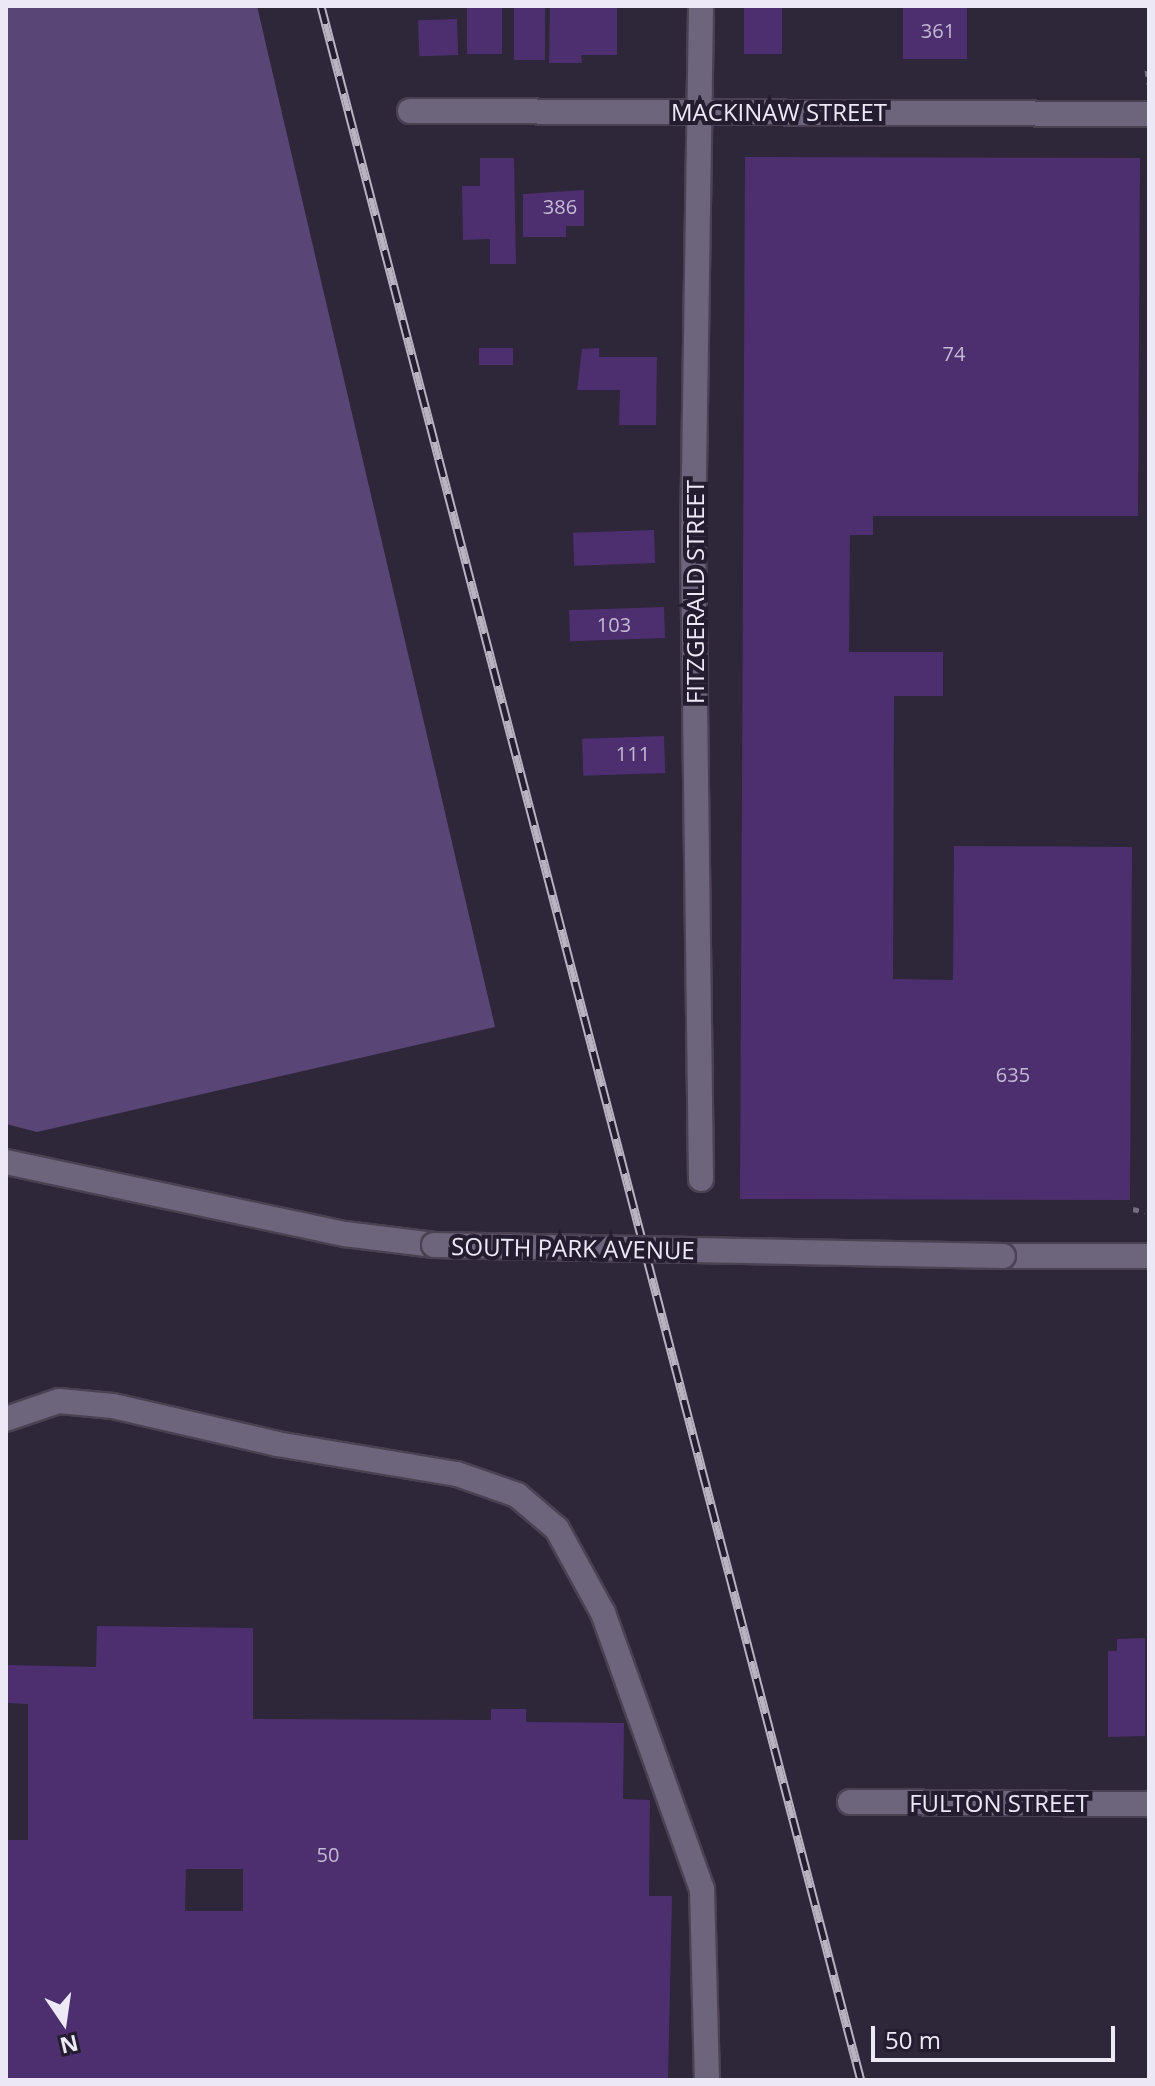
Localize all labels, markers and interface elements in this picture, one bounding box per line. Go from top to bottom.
house number: 361 [921,18,955,42]
street label: MACKINAW STREET [671,98,887,126]
house number: 386 [543,194,577,218]
house number: 74 [943,341,965,365]
street label: FITZGERALD STREET [681,480,709,704]
house number: 103 [597,612,631,636]
house number: 111 [616,741,650,765]
house number: 635 [996,1062,1030,1086]
street label: SOUTH PARK AVENUE [451,1231,695,1265]
street label: FULTON STREET [909,1789,1089,1817]
house number: 50 [317,1842,339,1866]
north arrow [24,1982,104,2062]
scale bar [875,2010,1119,2060]
text: 50 m [885,2023,941,2056]
text: N [57,2029,81,2062]

